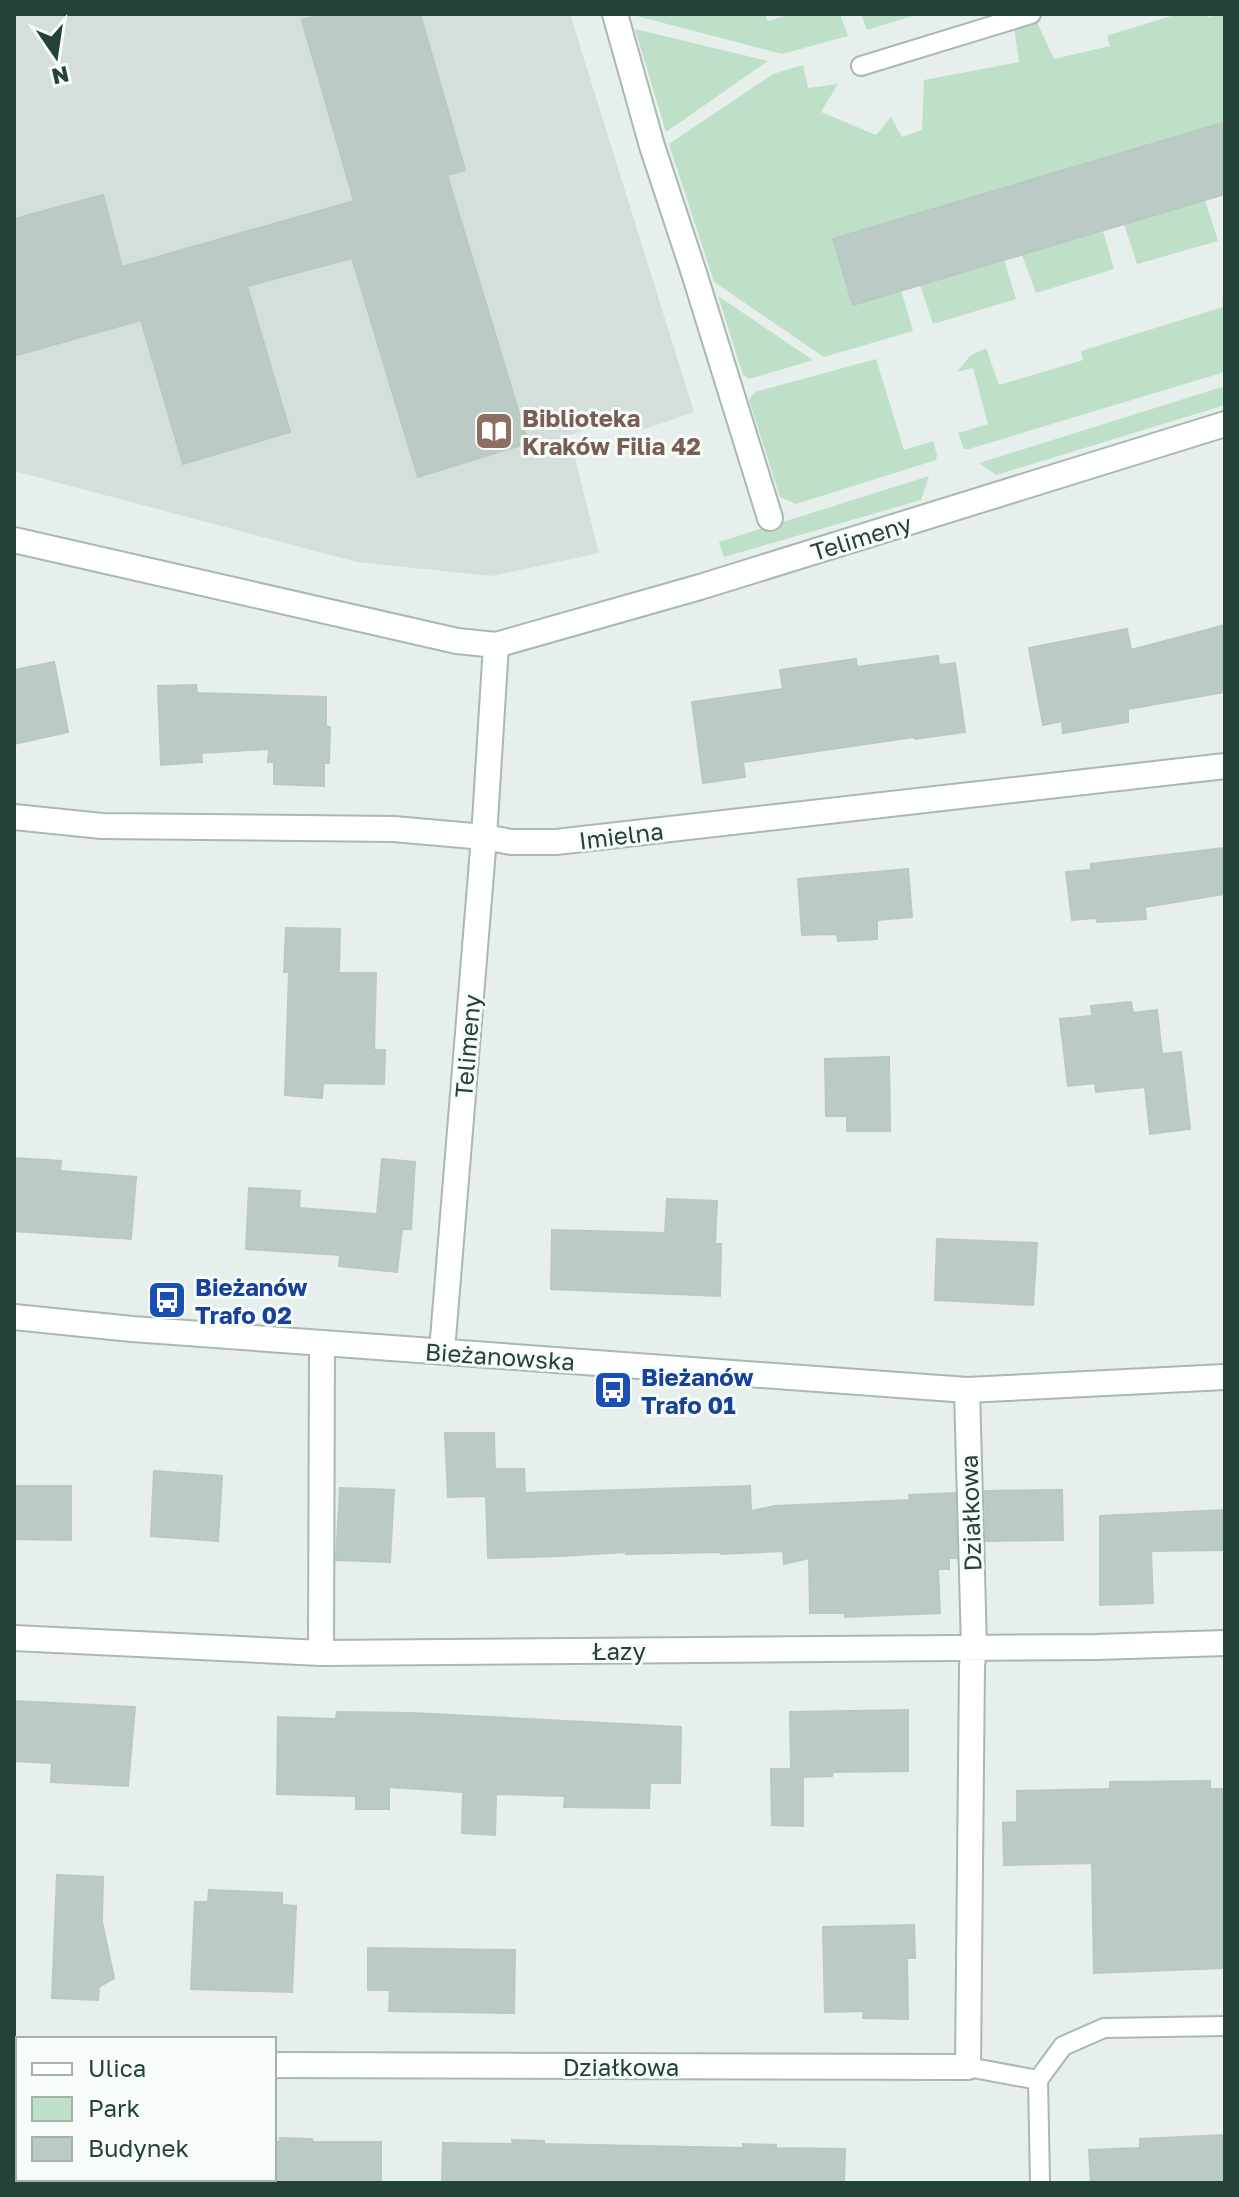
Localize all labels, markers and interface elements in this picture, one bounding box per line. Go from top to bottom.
north arrow [16,16,96,96]
text: N [49,61,72,91]
place label: Biblioteka Kraków Filia 42 [522,403,701,460]
library icon: Biblioteka Kraków Filia 42 [473,410,515,452]
street label: Telimeny [807,508,915,566]
street label: Imielna [577,815,665,855]
street label: Telimeny [448,993,486,1099]
place label: Bieżanów Trafo 02 [195,1272,308,1329]
bus stop icon: Bieżanów Trafo 02 [146,1279,188,1321]
street label: Bieżanowska [424,1336,576,1376]
place label: Bieżanów Trafo 01 [641,1362,754,1419]
bus stop icon: Bieżanów Trafo 01 [592,1369,634,1411]
street label: Działkowa [953,1454,987,1572]
street label: Łazy [592,1636,646,1665]
legend [16,2037,276,2181]
street label: Działkowa [563,2052,679,2081]
text: Ulica [88,2053,146,2082]
text: Park [88,2093,140,2122]
text: Budynek [88,2133,189,2162]

